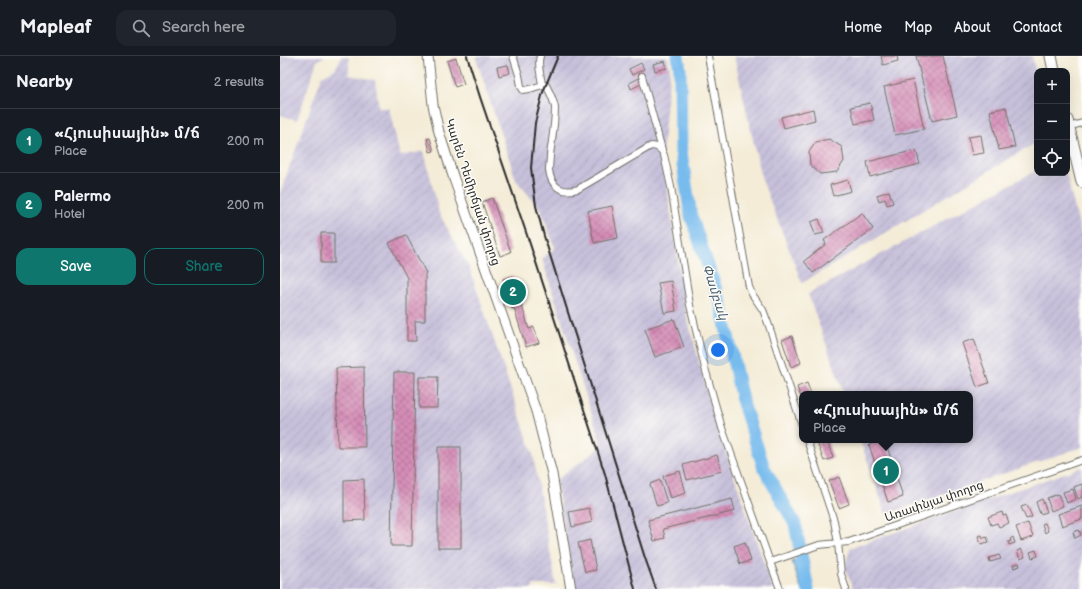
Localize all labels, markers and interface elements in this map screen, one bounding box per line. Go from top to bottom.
search box [116,10,396,46]
text: Mapleaf [20,16,92,39]
icon: search [130,17,152,39]
text: Search here [162,18,245,37]
text: Home [844,19,882,36]
text: Map [904,19,932,36]
text: About [954,19,991,36]
text: Contact [1013,19,1062,36]
map controls [1034,68,1070,176]
button: + [1034,68,1070,104]
text: Nearby [16,72,73,92]
text: 2 results [214,74,264,90]
button: − [1034,104,1070,140]
street label: Կարեն Դեմիրճյան փողոց [442,117,503,267]
text: «Հյուսիսային» մ/ճ [54,124,200,143]
text: 1 [26,133,32,149]
text: 200 m [227,133,264,149]
button: locate [1034,140,1070,176]
text: Place [54,143,87,159]
text: Palermo [54,187,111,206]
text: 2 [25,197,33,213]
text: 200 m [227,197,264,213]
text: Hotel [54,206,85,222]
button: Save [16,248,136,285]
button: Share [144,248,264,285]
water label: Փամբակ [699,262,731,323]
pin: 2 [500,277,526,307]
your location [708,340,728,360]
popup [799,391,973,443]
text: «Հյուսիսային» մ/ճ [813,401,959,420]
text: Place [813,420,846,436]
pin: 1 [873,456,899,486]
street label: Առափնյա փողոց [883,477,986,525]

